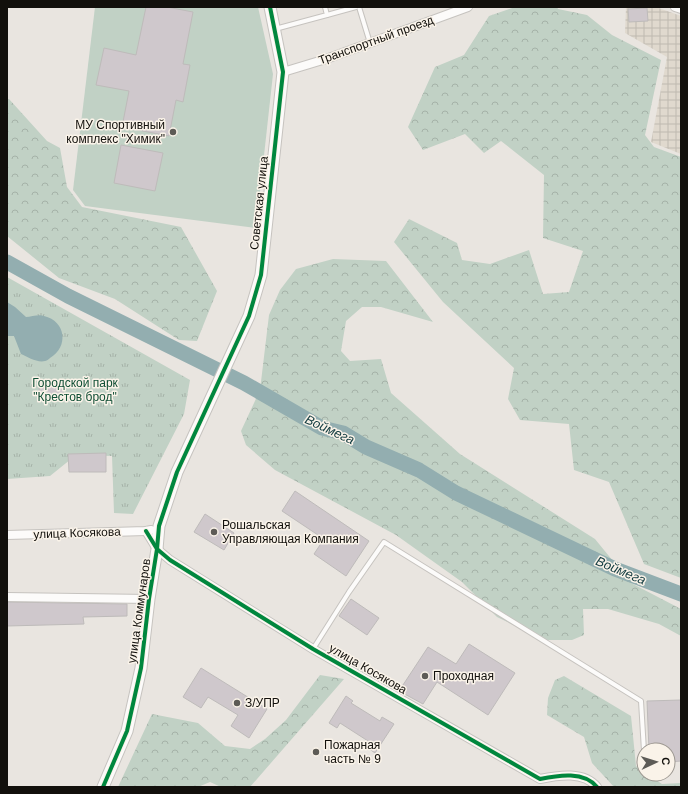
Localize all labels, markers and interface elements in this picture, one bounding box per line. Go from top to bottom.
street label: Транспортный проезд [317,13,435,67]
place label: МУ Спортивный комплекс "Химик" [66,118,165,146]
marker: МУ Спортивный комплекс "Химик" [168,127,178,137]
street label: Советская улица [247,155,271,251]
park label: Городской парк "Крестов брод" [32,376,119,404]
water label: Воймега [303,412,357,447]
place label: Рошальская Управляющая Компания [222,518,359,546]
street label: улица Косякова [33,524,121,542]
marker: Рошальская Управляющая Компания [209,527,219,537]
water label: Воймега [594,553,648,588]
street label: улица Коммунаров [125,558,153,664]
street label: улица Косякова [327,641,410,697]
place label: Проходная [433,669,494,683]
marker: Проходная [420,671,430,681]
place label: З/УПР [245,696,280,710]
marker: З/УПР [232,698,242,708]
place label: Пожарная часть № 9 [324,738,381,766]
north arrow [636,742,676,782]
marker: Пожарная часть № 9 [311,747,321,757]
text: С [660,757,672,766]

